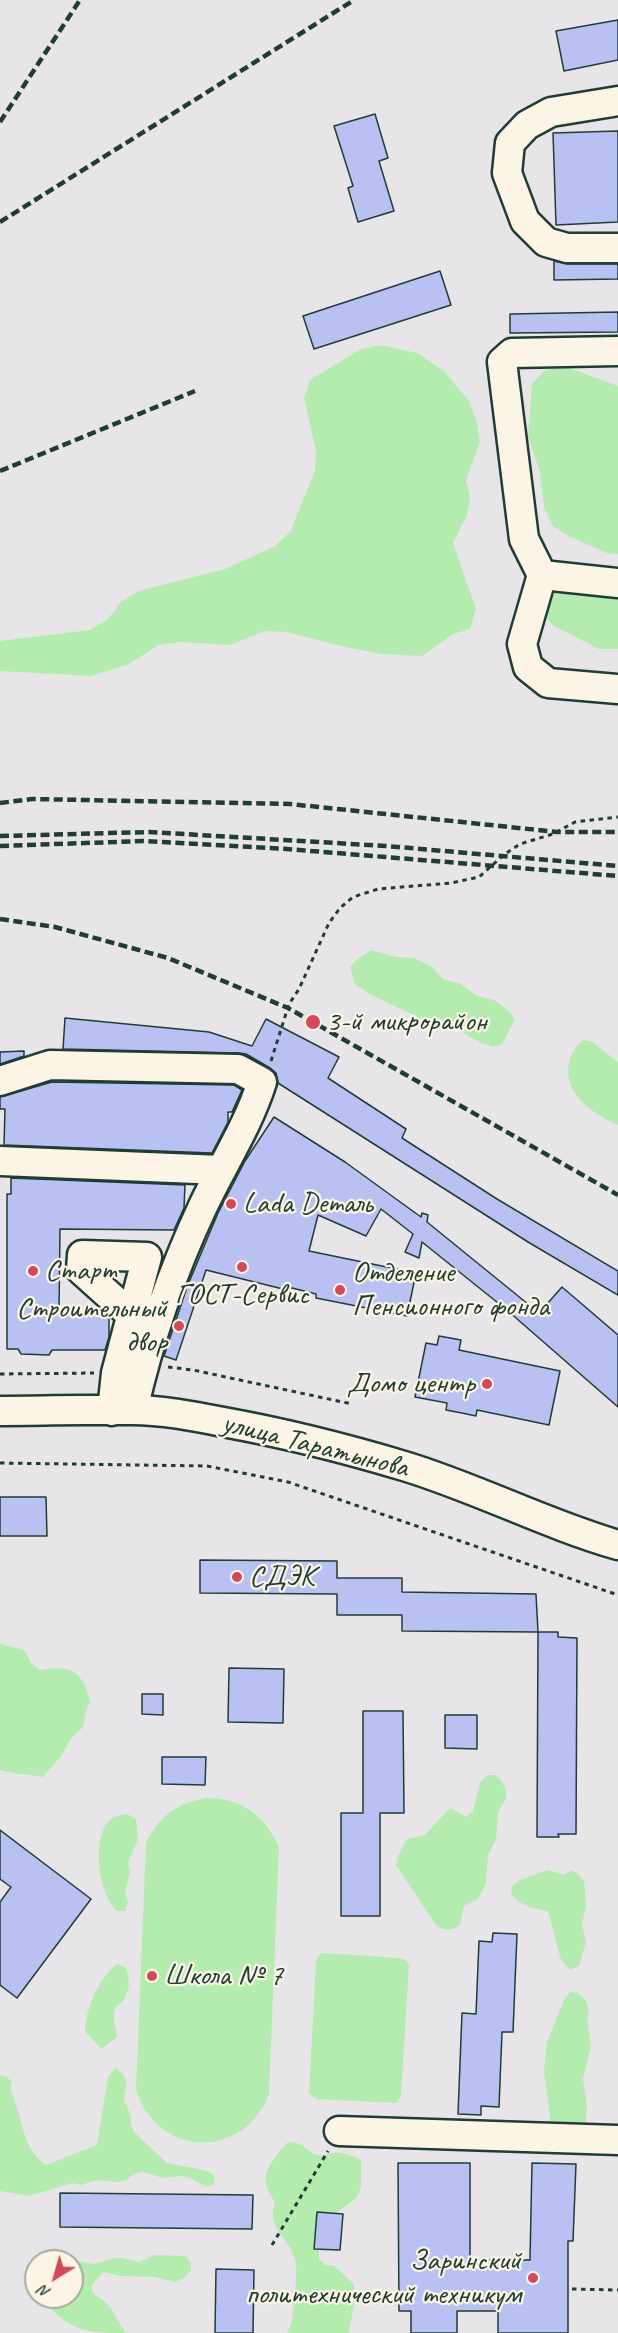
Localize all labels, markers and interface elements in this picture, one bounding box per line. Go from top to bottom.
place label: 3-й микрорайон [326,1004,487,1040]
marker: 3-й микрорайон [304,1013,322,1031]
place label: Lada Dеталь [243,1186,373,1222]
marker: Lada Dеталь [224,1197,238,1211]
place label: Старт [45,1253,117,1289]
place label: Отделение Пенсионного фонда [352,1255,549,1326]
marker: ГОСТ-Сервис [235,1260,249,1274]
marker: Старт [26,1264,40,1278]
place label: ГОСТ-Сервис [175,1277,309,1313]
marker: Отделение Пенсионного фонда [333,1283,347,1297]
place label: Строительный двор [16,1291,167,1362]
marker: Строительный двор [172,1319,186,1333]
place label: Домо центр [347,1366,475,1402]
marker: Домо центр [480,1377,494,1391]
street label: улица Таратынова [218,1406,412,1486]
place label: СДЭК [249,1559,315,1595]
marker: СДЭК [230,1570,244,1584]
place label: Школа № 7 [164,1958,283,1994]
marker: Школа № 7 [145,1969,159,1983]
place label: Заринский политехнический техникум [246,2243,521,2314]
north arrow [24,2249,84,2309]
marker: Заринский политехнический техникум [526,2271,540,2285]
text: N [34,2281,54,2303]

